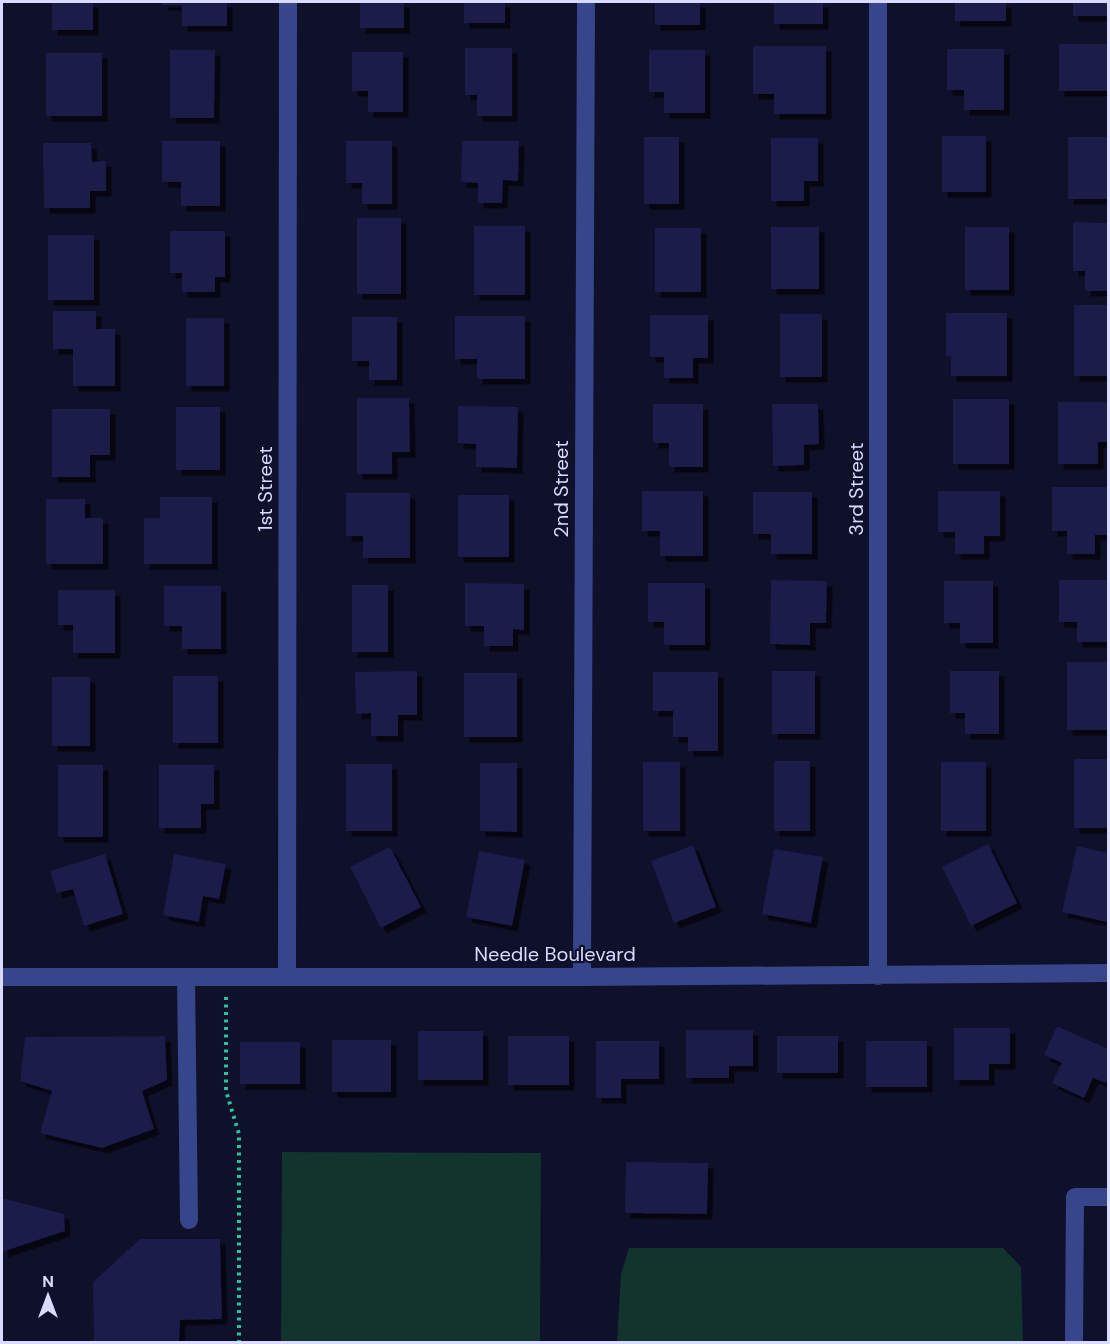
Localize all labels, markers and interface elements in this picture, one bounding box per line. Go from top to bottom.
street label: 2nd Street [548,440,574,538]
street label: 3rd Street [843,442,869,536]
street label: 1st Street [252,446,278,532]
street label: Needle Boulevard [474,941,636,967]
north arrow [18,1266,78,1326]
text: N [42,1271,54,1292]

